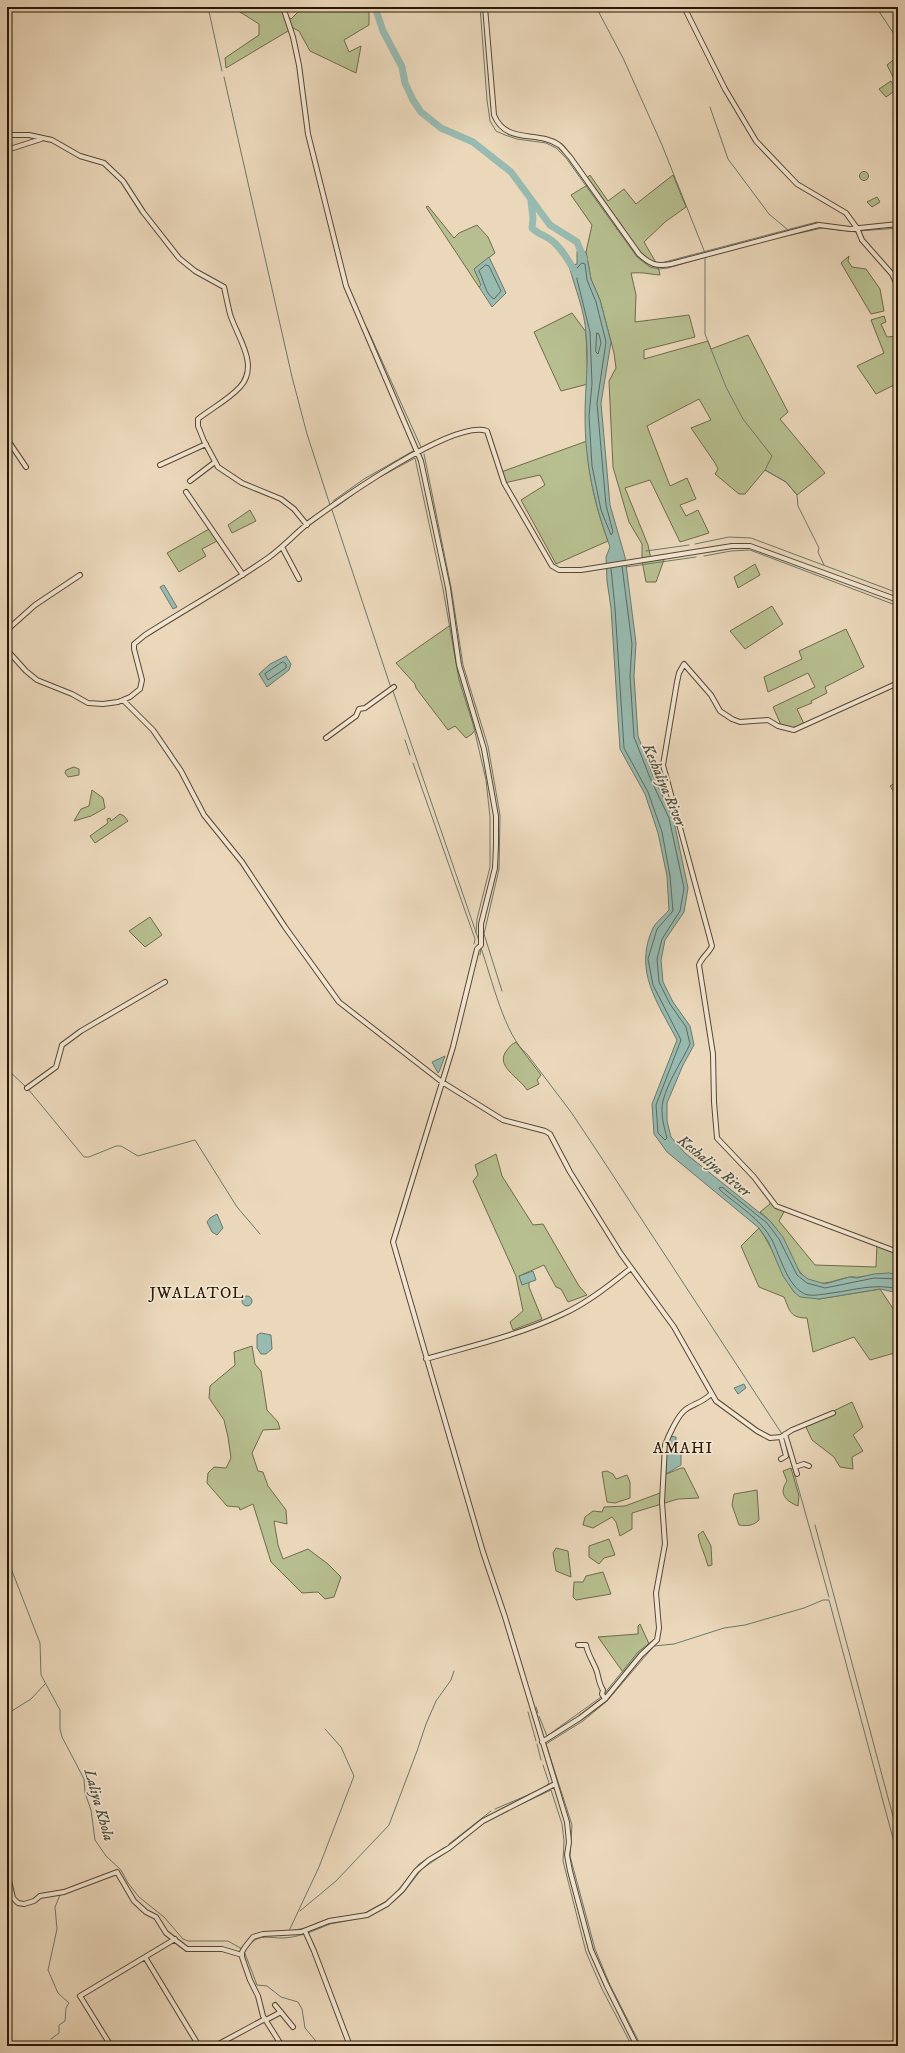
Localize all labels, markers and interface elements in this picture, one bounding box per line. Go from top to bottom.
water label: Keshaliya River [638,740,691,831]
water label: Keshaliya River [673,1130,756,1202]
district label: JWALATOL [147,1283,245,1303]
district label: AMAHI [653,1438,713,1458]
water label: Laliya Khola [79,1766,118,1843]

